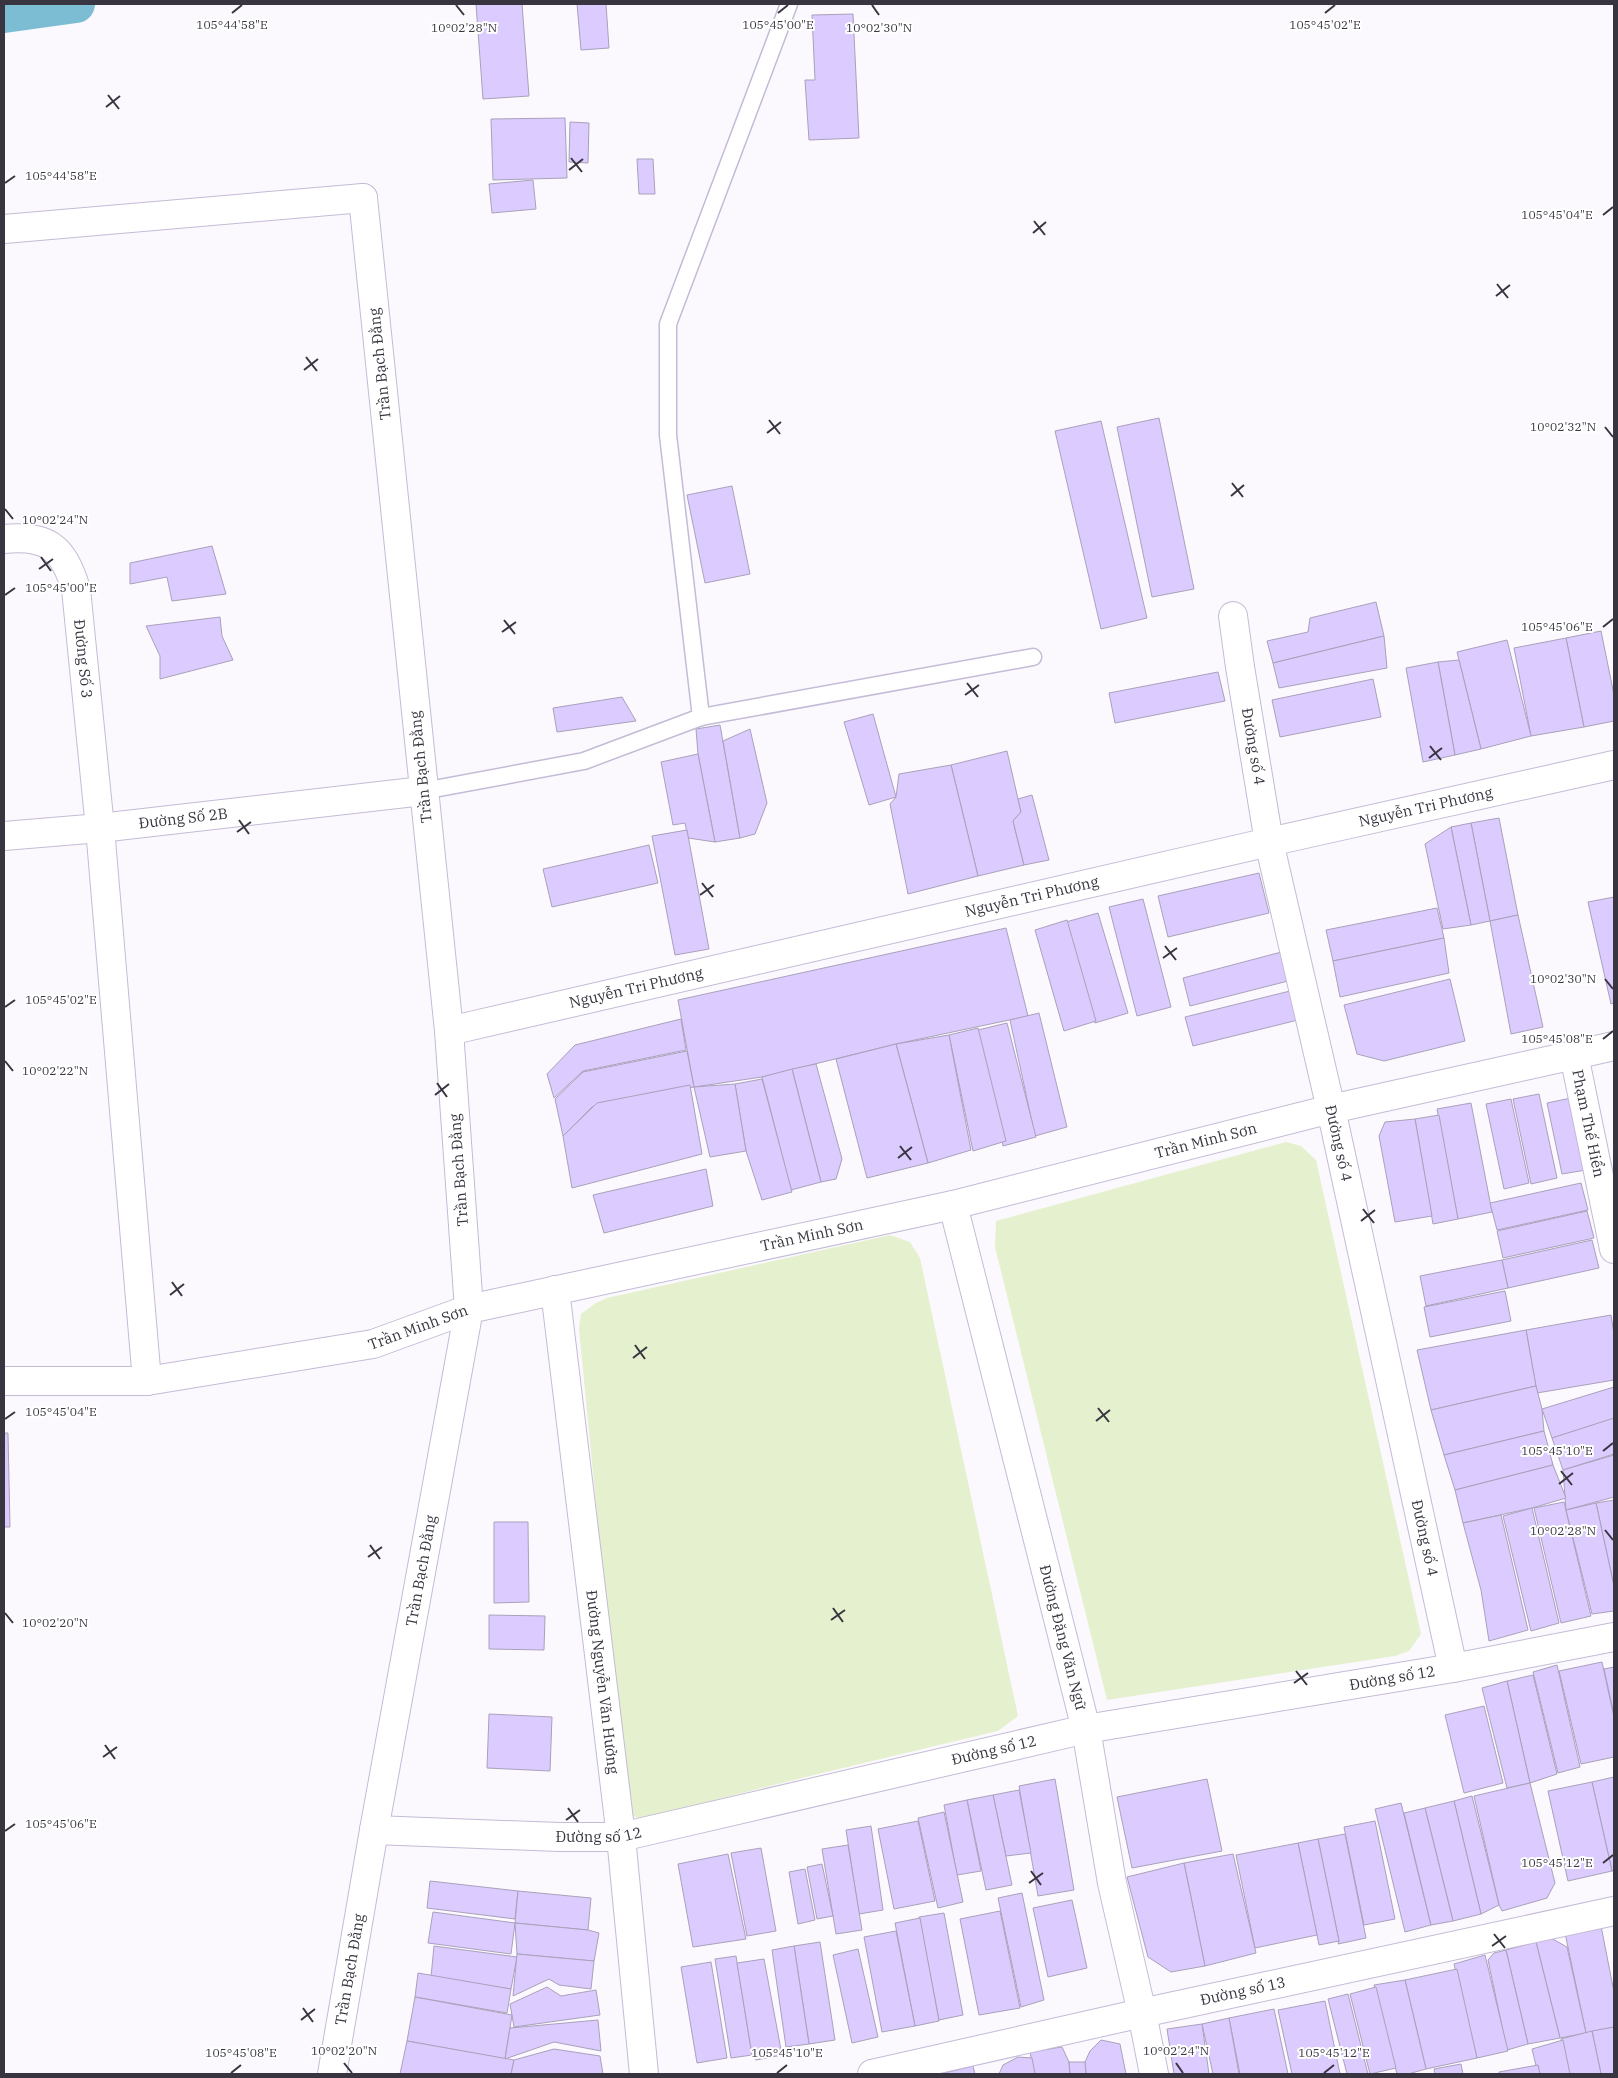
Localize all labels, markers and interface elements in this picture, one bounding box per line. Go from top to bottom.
text: 105°44'58"E [196,17,268,32]
text: 105°45'00"E [742,17,814,32]
text: 105°45'02"E [1289,17,1361,32]
text: 10°02'28"N [431,20,497,35]
text: 10°02'30"N [846,20,912,35]
text: 105°44'58"E [25,168,97,183]
text: 105°45'04"E [1521,207,1593,222]
street label: Trần Bạch Đằng [364,307,395,421]
text: 10°02'32"N [1530,419,1596,434]
text: 10°02'24"N [22,512,88,527]
text: 105°45'00"E [25,580,97,595]
street label: Đường Số 3 [70,618,97,699]
text: 105°45'06"E [1521,619,1593,634]
street label: Đường số 4 [1238,706,1269,786]
street label: Trần Bạch Đằng [405,710,436,824]
street label: Nguyễn Tri Phương [1357,782,1494,831]
street label: Đường Số 2B [138,803,229,833]
street label: Nguyễn Tri Phương [963,872,1100,921]
street label: Nguyễn Tri Phương [567,963,705,1012]
text: 10°02'30"N [1530,971,1596,986]
text: 105°45'02"E [25,992,97,1007]
text: 105°45'08"E [1521,1031,1593,1046]
text: 10°02'22"N [22,1063,88,1078]
street label: Phạm Thế Hiển [1568,1068,1609,1179]
street label: Đường số 4 [1321,1103,1357,1183]
street label: Trần Bạch Đằng [445,1113,472,1227]
street label: Trần Minh Sơn [1153,1118,1259,1162]
street label: Trần Minh Sơn [759,1214,865,1255]
street label: Trần Minh Sơn [365,1300,471,1354]
text: 105°45'04"E [25,1404,97,1419]
text: 105°45'10"E [1521,1443,1593,1458]
street label: Đường số 4 [1408,1498,1443,1578]
street label: Trần Bạch Đằng [401,1514,440,1628]
text: 10°02'28"N [1530,1523,1596,1538]
street label: Đường Đặng Văn Ngữ [1036,1563,1091,1712]
street label: Đường Nguyễn Văn Hưởng [582,1589,623,1775]
text: 10°02'20"N [22,1615,88,1630]
street label: Đường số 12 [1348,1661,1437,1694]
street label: Đường số 12 [949,1731,1038,1769]
text: 105°45'06"E [25,1816,97,1831]
street label: Đường số 12 [555,1822,644,1846]
text: 105°45'12"E [1521,1855,1593,1870]
street label: Trần Bạch Đằng [331,1912,368,2027]
street label: Đường số 13 [1198,1972,1287,2009]
text: 10°02'20"N [311,2043,377,2058]
text: 10°02'24"N [1143,2043,1209,2058]
text: 105°45'08"E [205,2045,277,2060]
text: 105°45'10"E [751,2045,823,2060]
text: 105°45'12"E [1298,2045,1370,2060]

